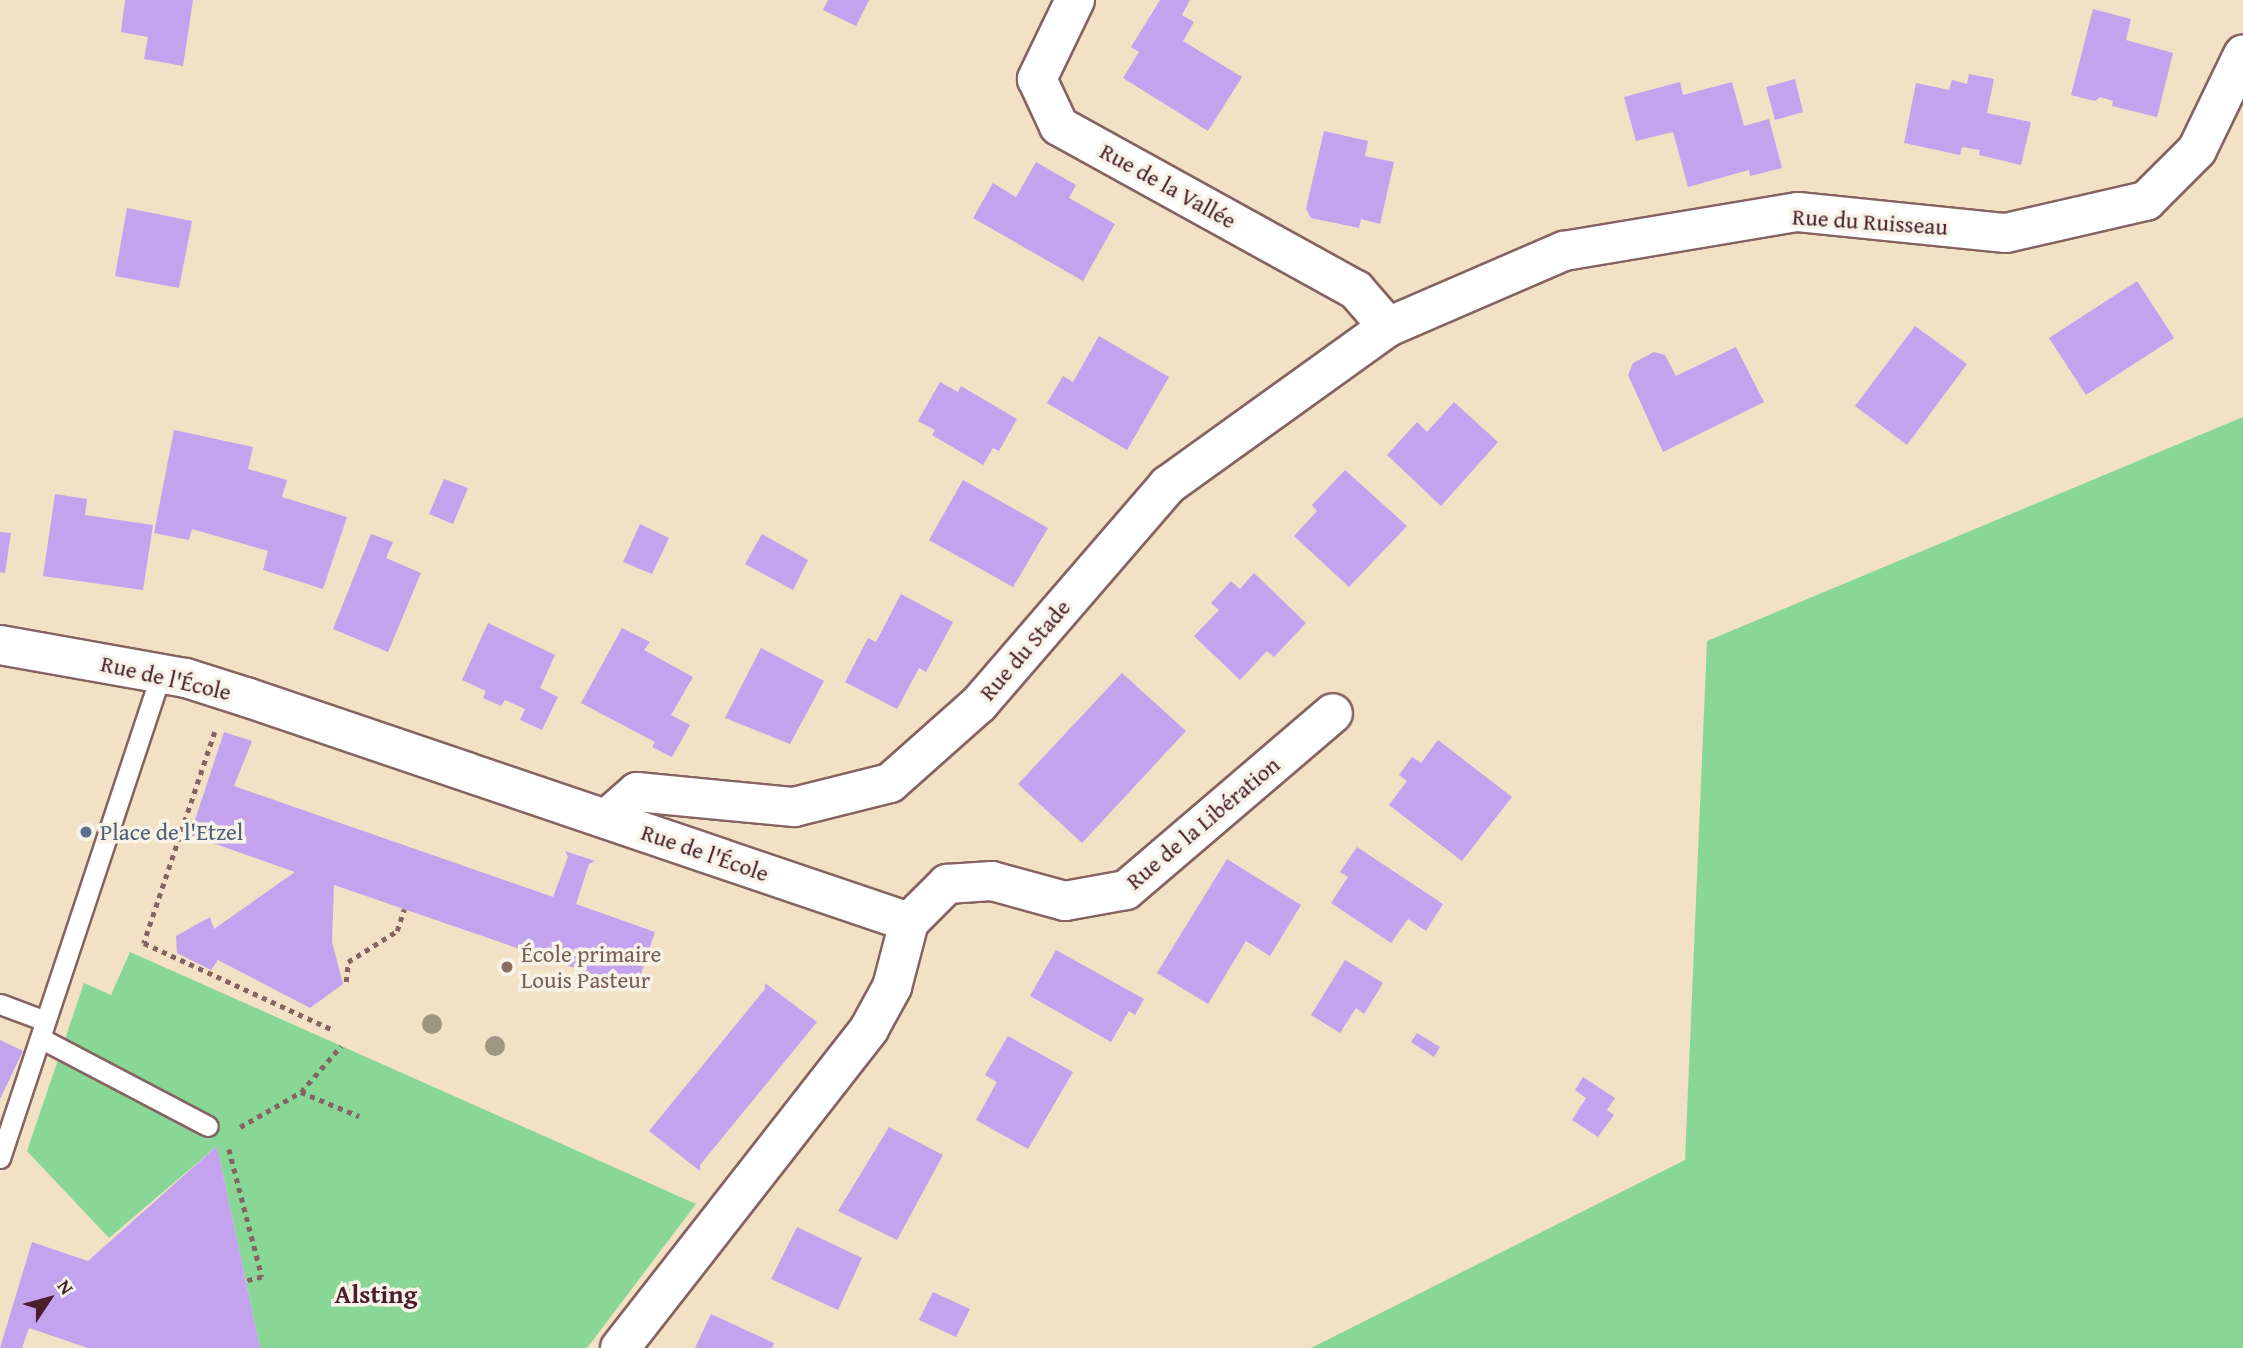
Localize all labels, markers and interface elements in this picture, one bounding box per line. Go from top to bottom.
street label: Rue de la Vallée [1095,137,1241,235]
street label: Rue du Ruisseau [1791,203,1949,241]
street label: Rue du Stade [974,594,1076,706]
street label: Rue de l'École [98,650,234,706]
street label: Rue de la Libération [1121,751,1285,895]
place label: Place de l'Etzel [100,818,243,846]
street label: Rue de l'École [638,818,772,888]
marker: Place de l'Etzel [78,824,94,840]
place label: École primaire Louis Pasteur [521,940,661,994]
marker: École primaire Louis Pasteur [499,959,515,975]
north arrow [14,1264,84,1334]
text: N [51,1273,81,1300]
district label: Alsting [335,1278,417,1310]

